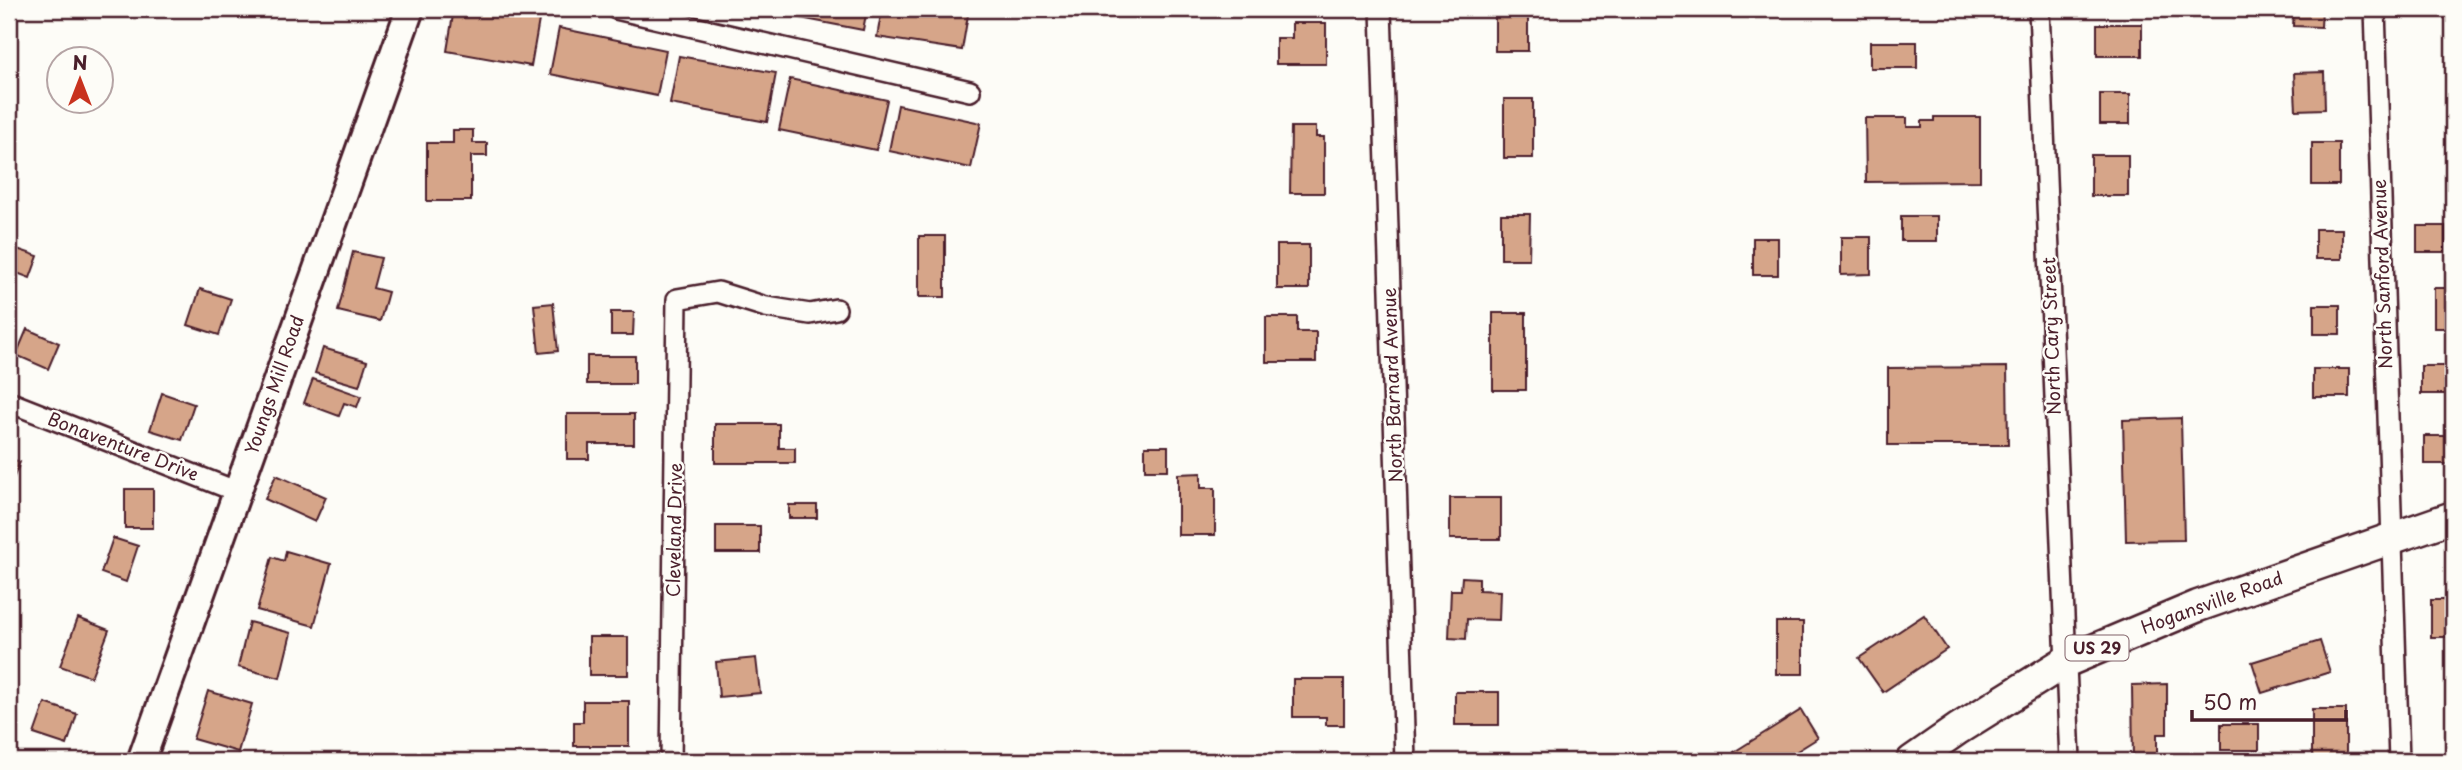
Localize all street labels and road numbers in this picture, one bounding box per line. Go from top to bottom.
street label: North Sanford Avenue [2365,178,2398,369]
street label: North Cary Street [2034,257,2067,416]
street label: North Barnard Avenue [1375,287,1408,483]
street label: Youngs Mill Road [237,311,310,458]
street label: Bonaventure Drive [44,404,203,487]
street label: Cleveland Drive [659,463,688,597]
street label: Hogansville Road [2137,563,2286,640]
road number: US 29 [2066,636,2128,660]

